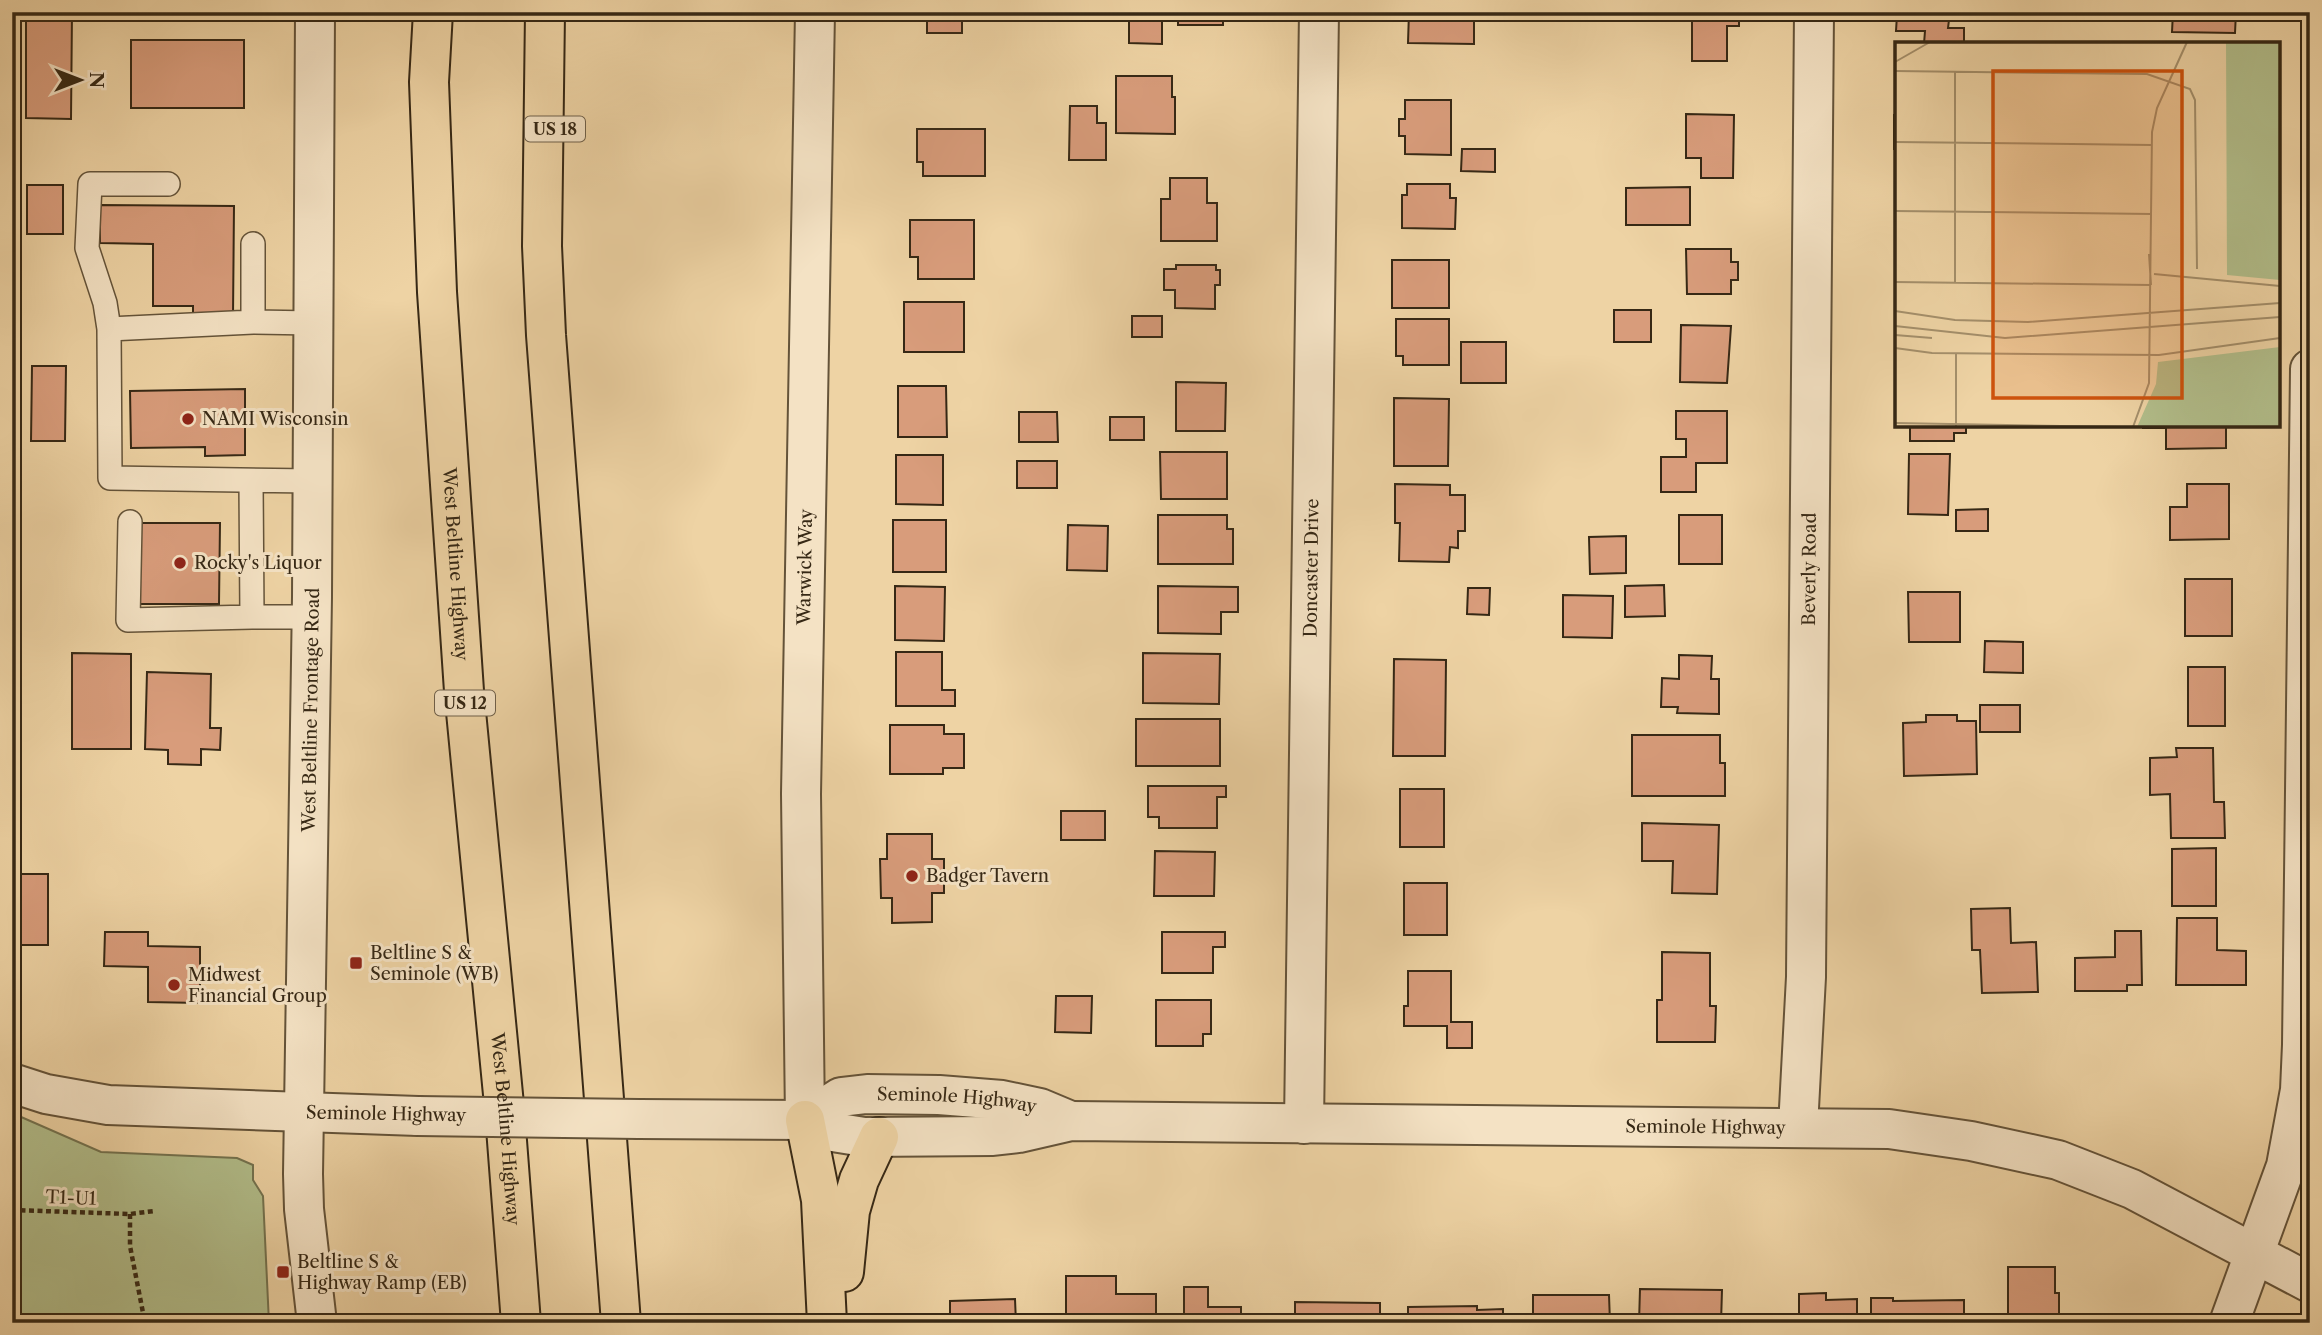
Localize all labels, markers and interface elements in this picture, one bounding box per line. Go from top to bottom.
inset map [1895,42,2280,427]
north arrow [46,46,116,116]
text: N [85,72,108,88]
road number: US 18 [525,116,585,141]
place label: NAMI Wisconsin [202,408,349,430]
marker: NAMI Wisconsin [180,411,196,427]
street label: West Beltline Highway [438,466,473,662]
street label: Doncaster Drive [1300,498,1323,638]
street label: Warwick Way [793,508,817,626]
street label: Beverly Road [1798,512,1821,626]
place label: Rocky's Liquor [194,552,322,574]
marker: Rocky's Liquor [172,555,188,571]
street label: West Beltline Frontage Road [298,588,324,833]
road number: US 12 [435,690,495,716]
place label: Badger Tavern [926,865,1049,887]
marker: Badger Tavern [904,868,920,884]
place label: Beltline S & Seminole (WB) [370,942,499,985]
marker: Beltline S & Seminole (WB) [348,955,364,971]
place label: Midwest Financial Group [188,964,327,1007]
marker: Midwest Financial Group [166,977,182,993]
street label: West Beltline Highway [486,1031,525,1227]
street label: Seminole Highway [877,1083,1040,1118]
street label: Seminole Highway [306,1102,467,1126]
street label: Seminole Highway [1625,1115,1787,1139]
street label: T1-U1 [45,1186,97,1210]
place label: Beltline S & Highway Ramp (EB) [297,1251,467,1294]
marker: Beltline S & Highway Ramp (EB) [275,1264,291,1280]

